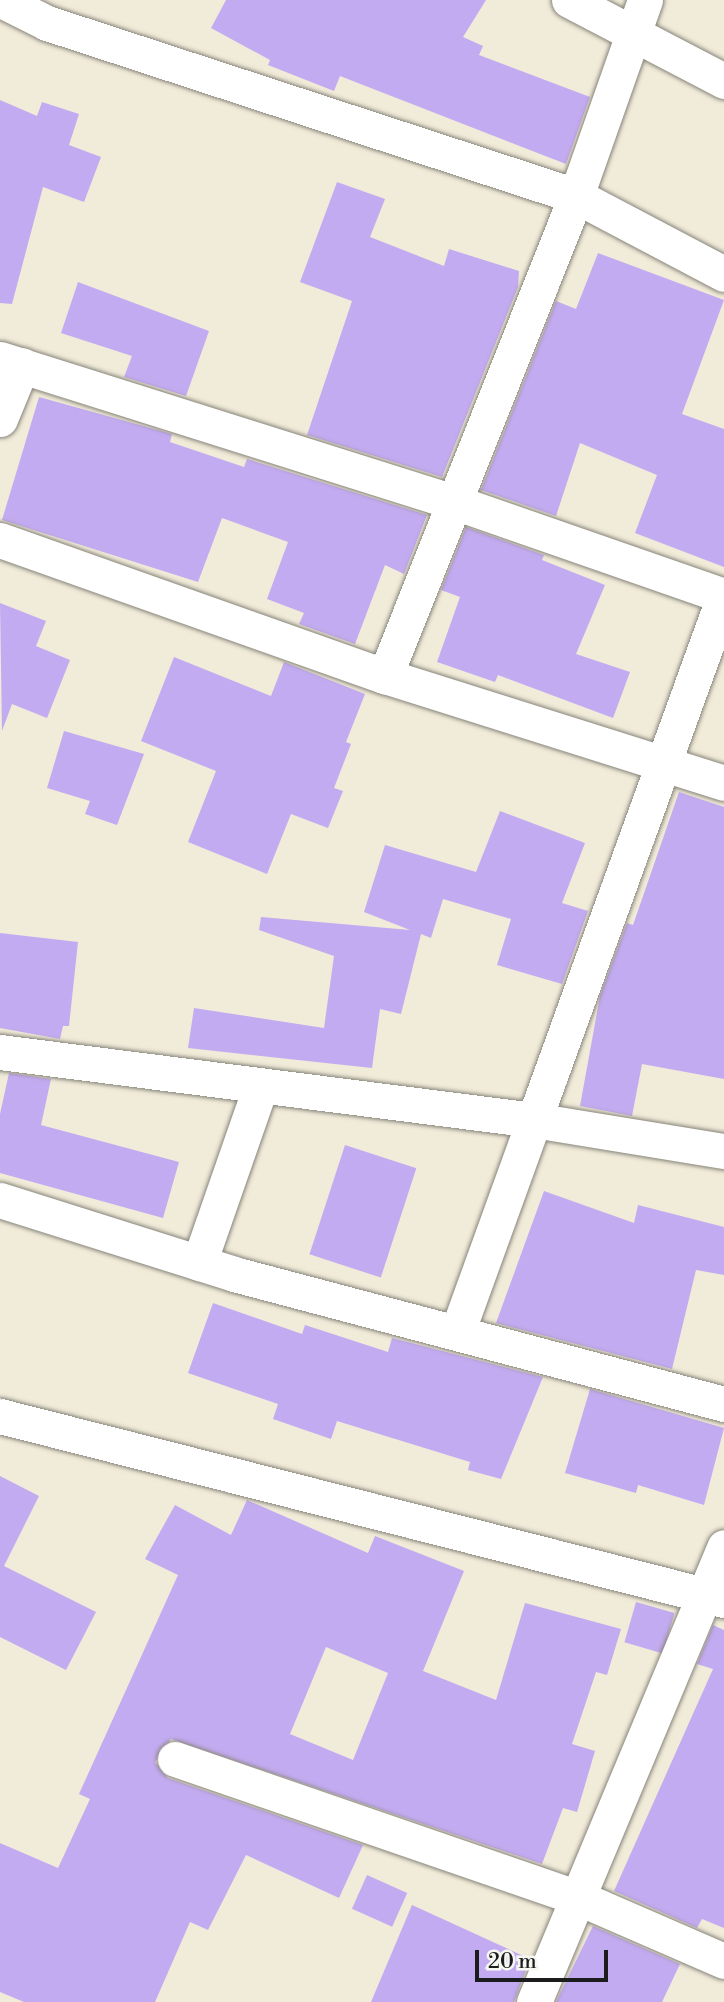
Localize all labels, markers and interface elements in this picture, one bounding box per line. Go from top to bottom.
scale bar [479,1936,612,1980]
text: 20 m [488,1949,537,1975]

